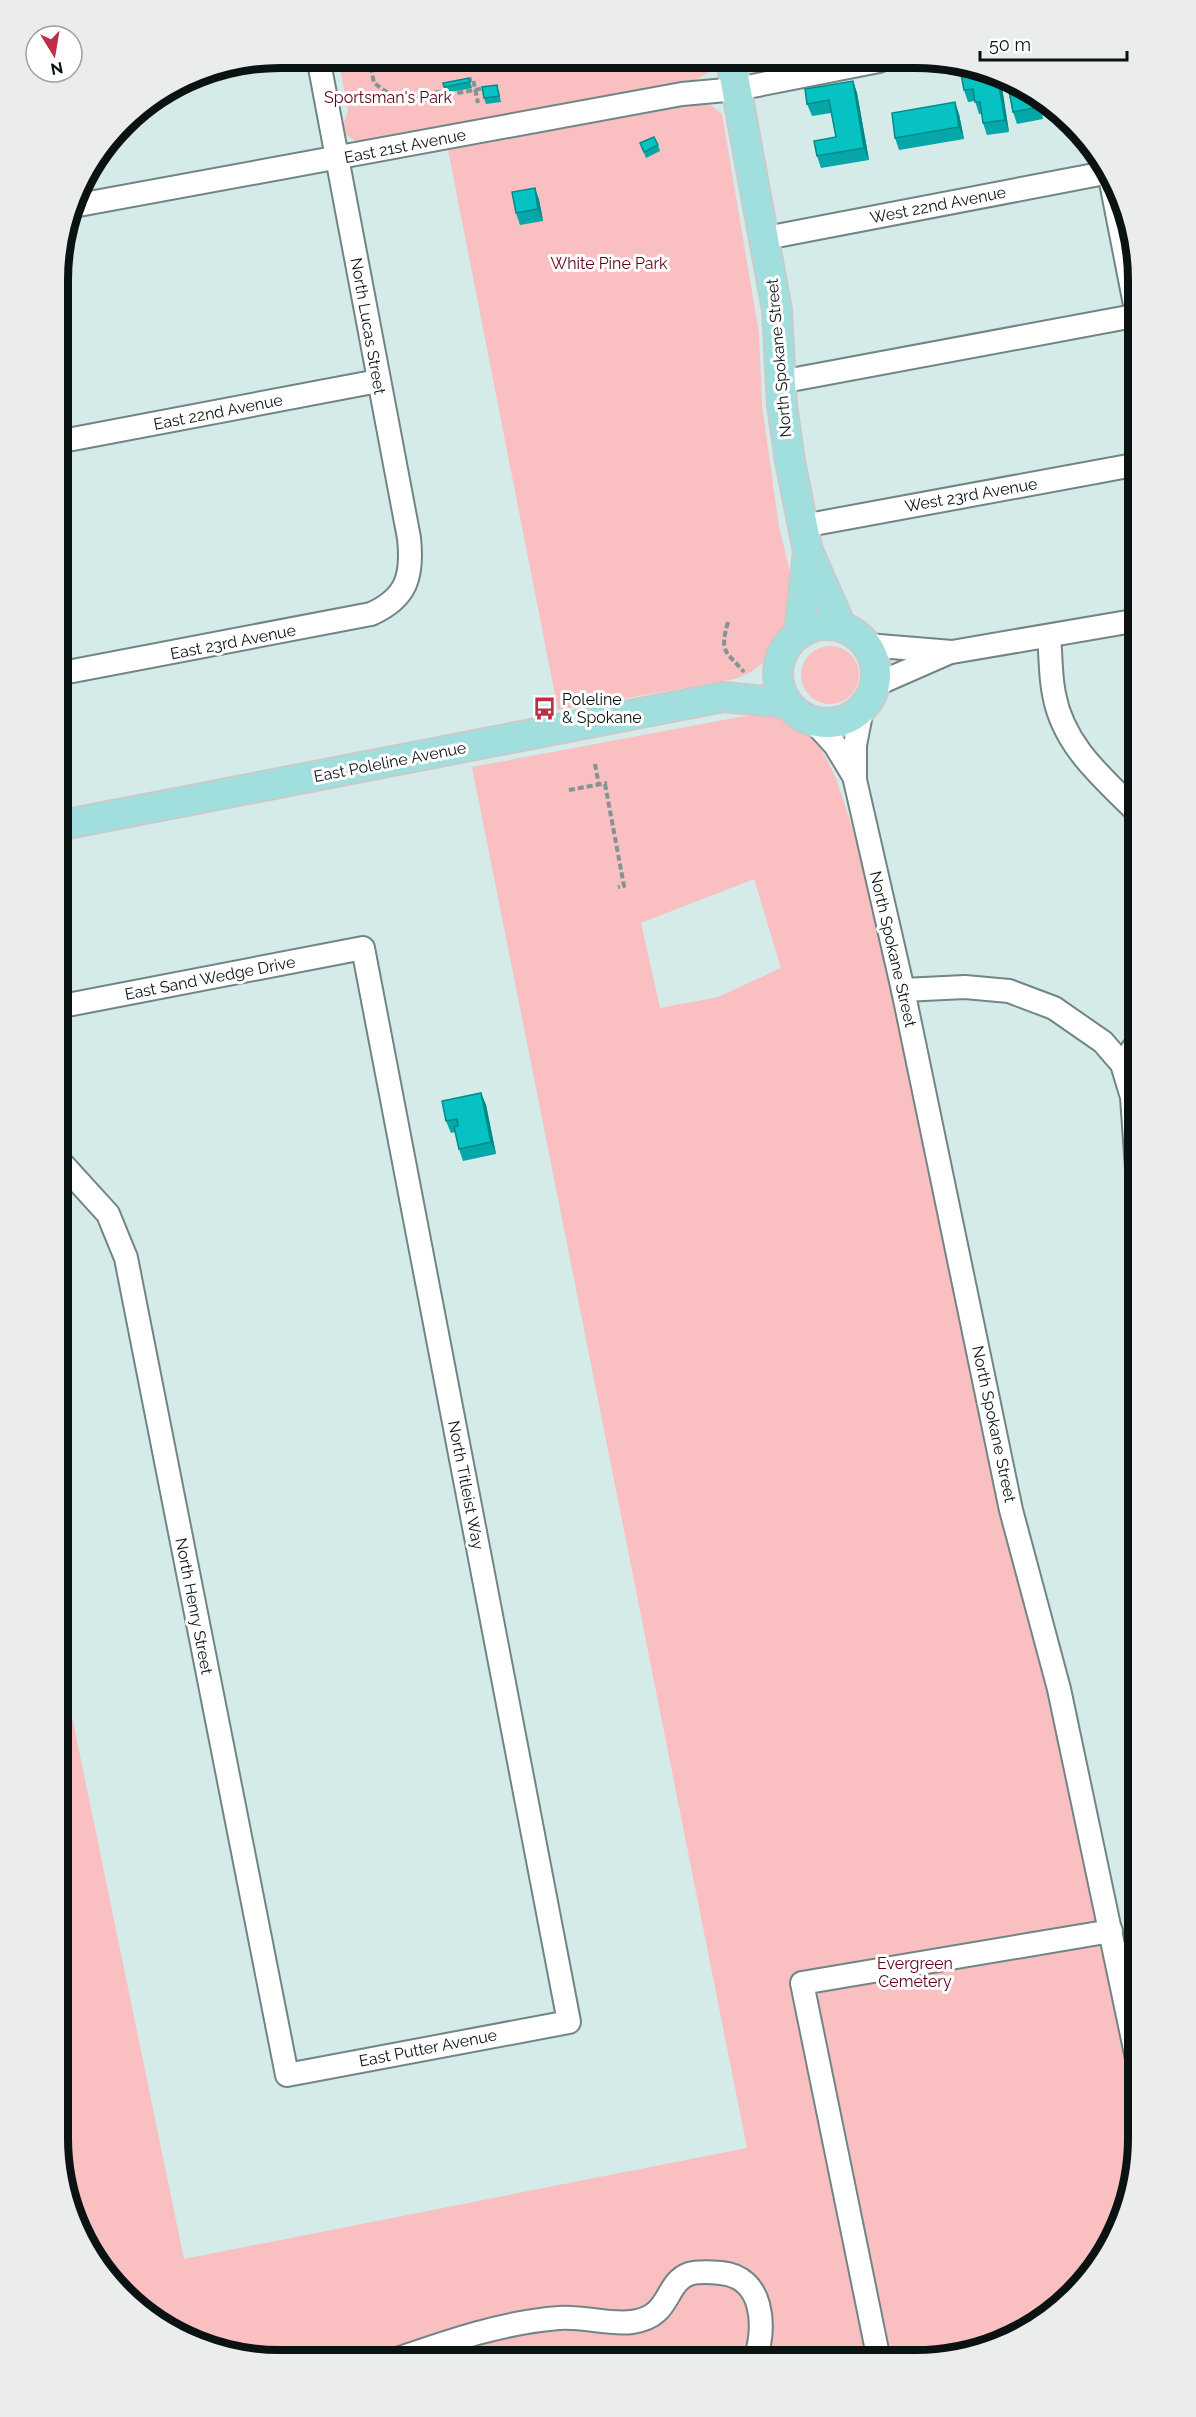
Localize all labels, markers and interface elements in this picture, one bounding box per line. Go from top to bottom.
north arrow [24,24,84,84]
scale bar [980,24,1127,62]
text: 50 m [989,34,1031,55]
text: N [49,58,65,79]
park label: Sportsman's Park [324,88,452,107]
street label: East 21st Avenue [343,125,467,167]
street label: West 22nd Avenue [868,183,1008,227]
park label: White Pine Park [550,254,668,273]
street label: North Lucas Street [347,256,389,397]
street label: North Spokane Street [763,277,795,438]
street label: East 22nd Avenue [152,390,284,434]
street label: West 23rd Avenue [903,474,1039,516]
street label: East 23rd Avenue [169,621,297,663]
place label: Poleline & Spokane [562,690,642,727]
bus stop icon: Poleline & Spokane [531,695,557,721]
street label: East Poleline Avenue [312,738,468,786]
street label: North Spokane Street [866,869,920,1029]
street label: East Sand Wedge Drive [123,952,297,1004]
street label: North Spokane Street [968,1344,1020,1505]
street label: North Titleist Way [444,1419,488,1551]
street label: North Henry Street [171,1536,217,1677]
park label: Evergreen Cemetery [877,1954,953,1991]
street label: East Putter Avenue [357,2025,499,2071]

